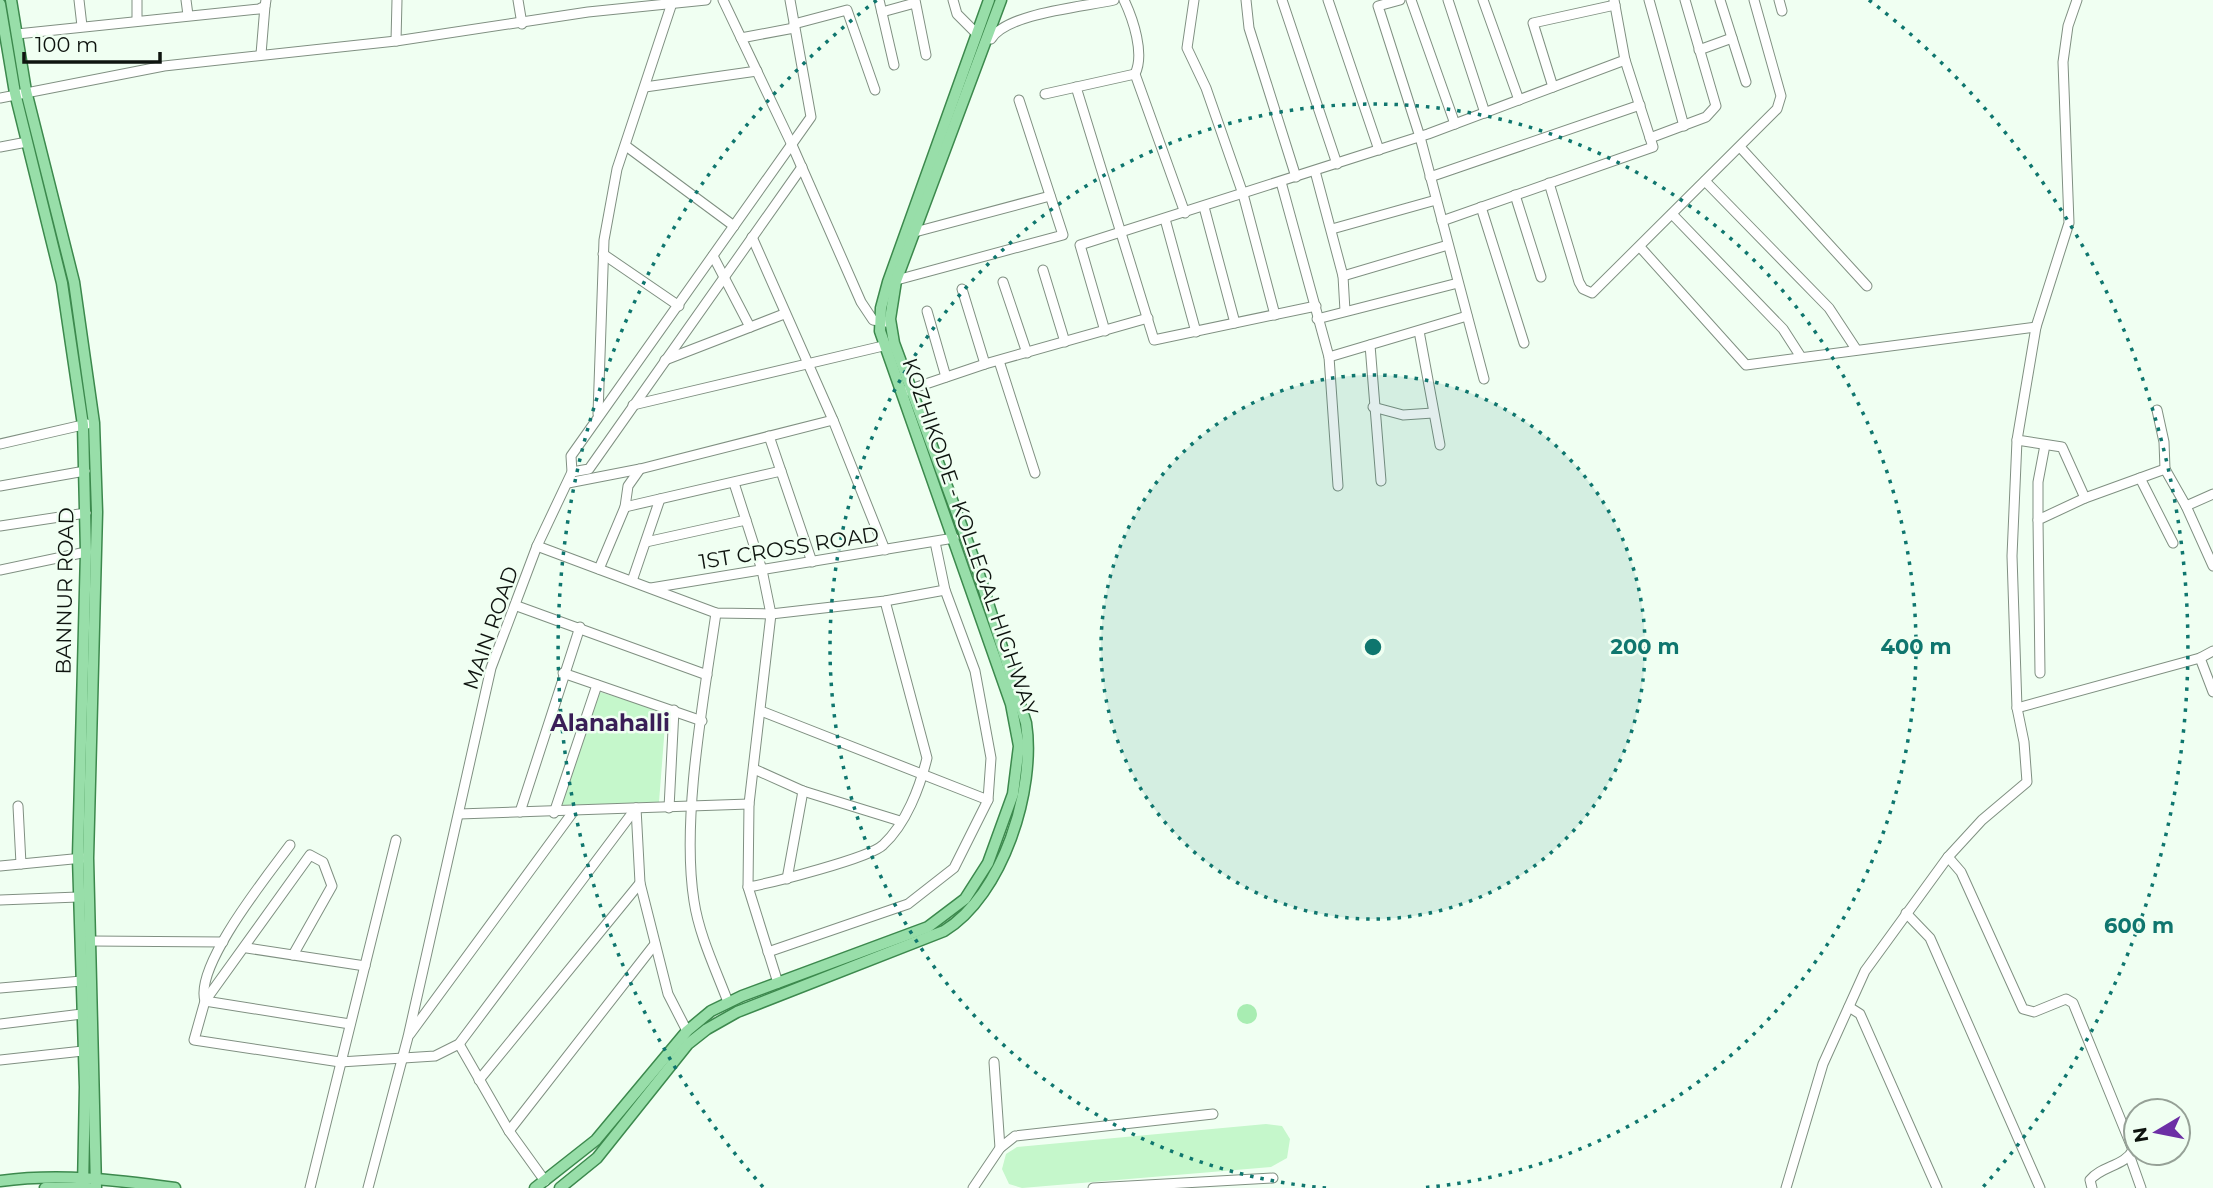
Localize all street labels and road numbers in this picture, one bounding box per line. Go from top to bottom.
street label: KOZHIKODE - KOLLEGAL HIGHWAY [897,355,1044,720]
street label: BANNUR ROAD [51,507,78,675]
street label: 1ST CROSS ROAD [697,521,881,574]
street label: MAIN ROAD [458,563,523,693]

